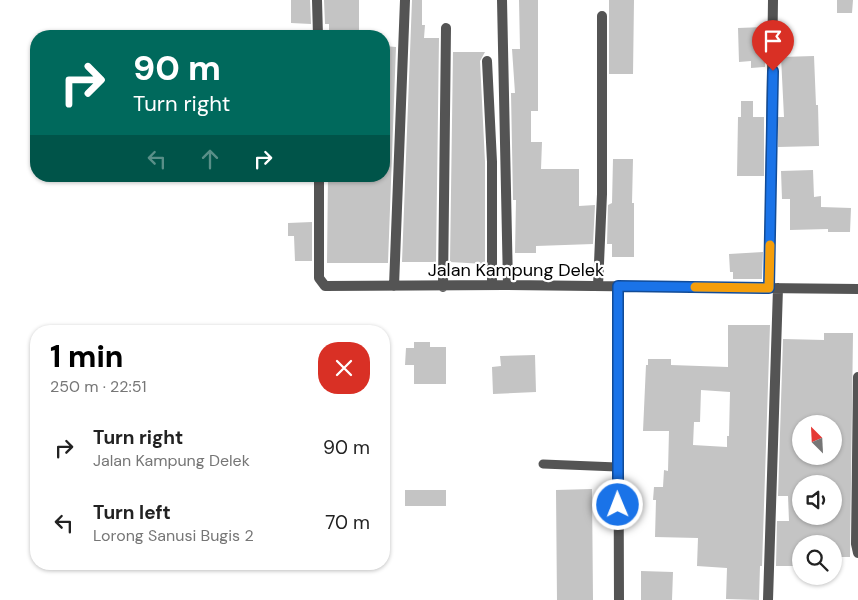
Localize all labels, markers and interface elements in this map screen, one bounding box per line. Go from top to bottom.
pin [752,20,794,71]
icon: arrive [759,27,787,55]
text: 90 m [133,45,221,91]
icon: right [50,50,115,115]
text: Turn right [133,89,230,118]
icon: left [143,145,171,173]
icon: ahead [196,145,224,173]
icon: right [249,145,277,173]
street label: Jalan Kampung Delek [428,258,604,282]
text: 1 min [50,337,123,376]
button: close [318,342,370,394]
text: 250 m · 22:51 [50,376,147,397]
north arrow [792,415,842,465]
map controls [792,415,842,585]
text: Turn right [93,425,183,450]
icon: right [50,434,78,462]
text: 90 m [323,435,370,460]
text: Jalan Kampung Delek [93,450,250,471]
button: sound [792,475,842,525]
position arrow [591,478,643,530]
text: Turn left [93,500,171,525]
icon: left [50,509,78,537]
text: 70 m [325,510,370,535]
text: Lorong Sanusi Bugis 2 [93,525,254,546]
button: search [792,535,842,585]

